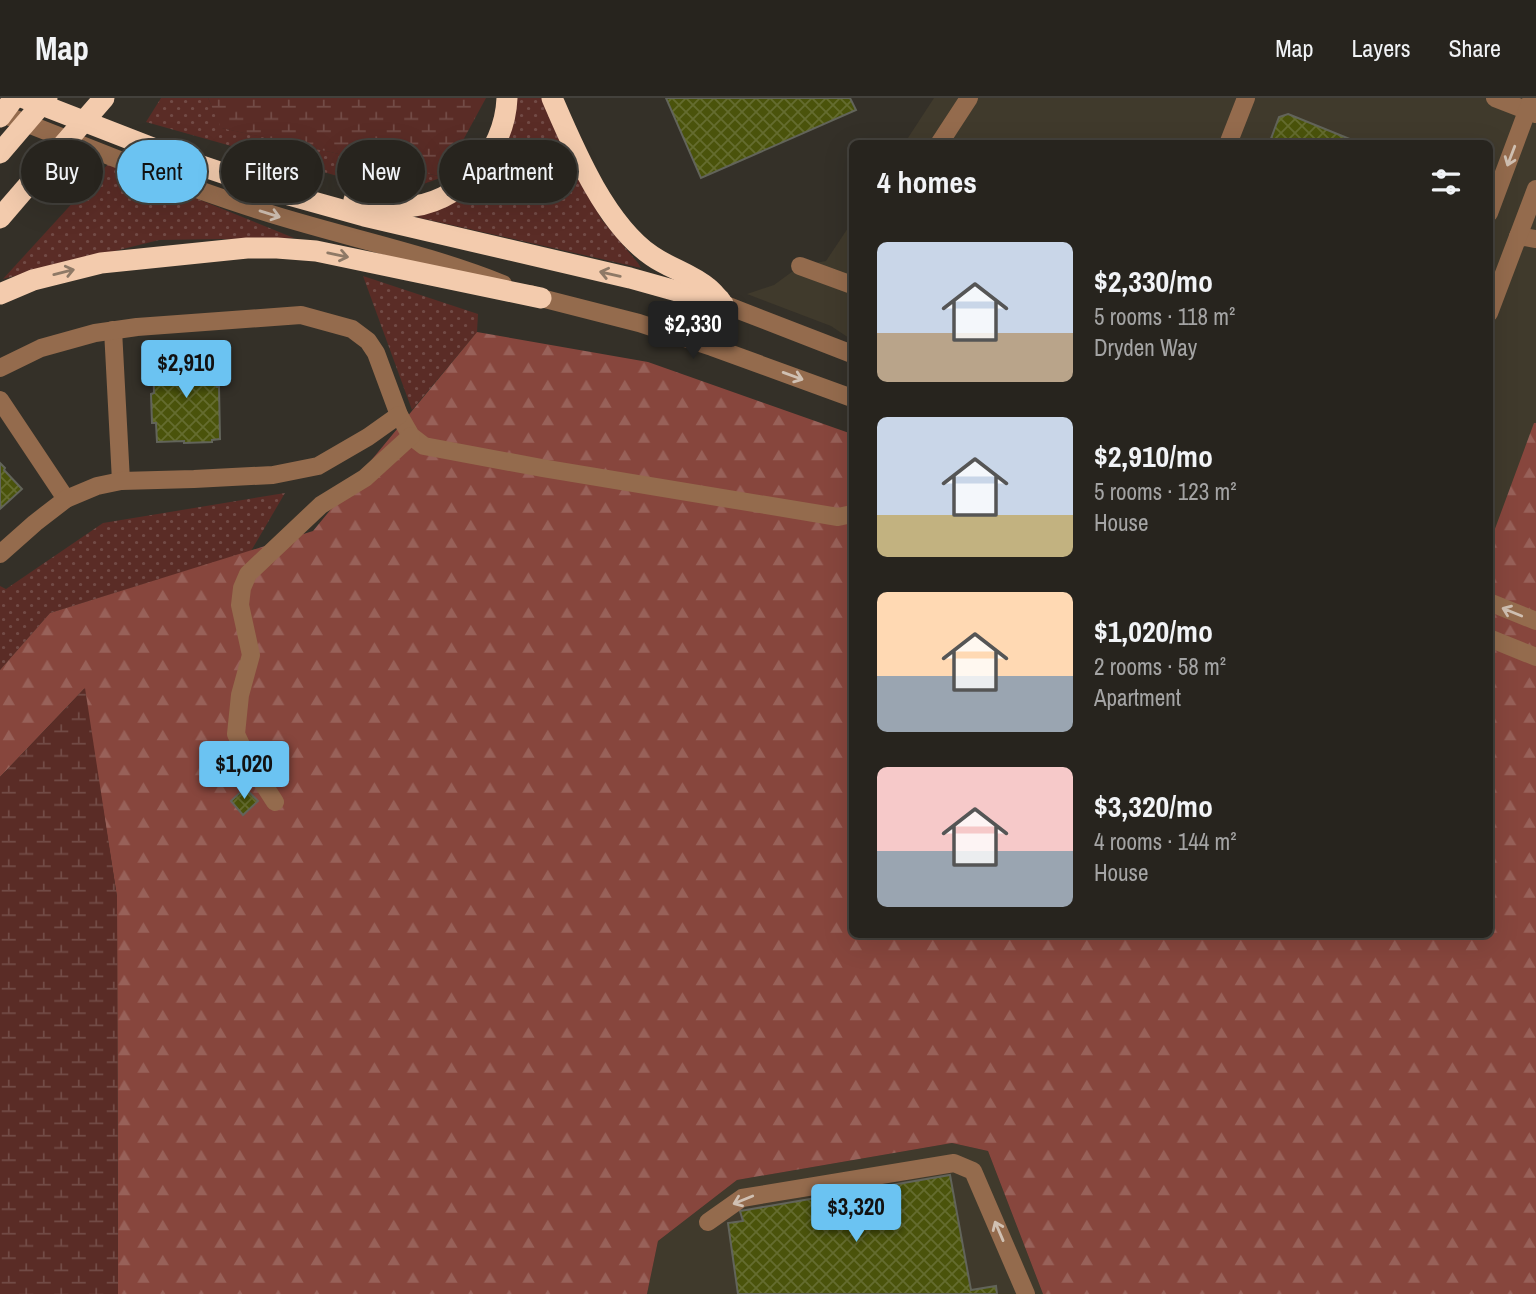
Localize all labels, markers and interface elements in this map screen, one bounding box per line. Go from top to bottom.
text: Map [35,26,89,70]
text: Map [1275,32,1313,64]
text: Layers [1351,32,1410,64]
text: Share [1448,32,1501,64]
chip: Buy [21,140,103,203]
chip: Rent [117,140,207,203]
chip: Filters [221,140,323,203]
chip: New [337,140,425,203]
chip: Apartment [439,140,577,203]
one-way arrow [1504,144,1516,166]
text: 4 homes [877,162,977,202]
icon: filters [1427,163,1465,201]
one-way arrow [259,208,281,221]
one-way arrow [326,249,349,263]
text: $2,330/mo [1094,261,1213,301]
one-way arrow [52,265,75,278]
one-way arrow [599,266,622,280]
icon: home [933,270,1017,354]
text: 5 rooms · 118 m² [1094,301,1235,332]
pin: $2,330 [636,302,750,361]
text: $2,330 [664,308,722,339]
text: Dryden Way [1094,332,1197,363]
pin: $2,910 [129,341,243,400]
text: $2,910 [157,347,215,378]
one-way arrow [782,371,804,383]
text: $2,910/mo [1094,436,1213,476]
icon: home [933,445,1017,529]
text: 5 rooms · 123 m² [1094,476,1237,507]
text: House [1094,507,1149,538]
one-way arrow [1502,604,1524,617]
text: $1,020/mo [1094,611,1213,651]
icon: home [933,620,1017,704]
text: 2 rooms · 58 m² [1094,651,1226,682]
text: Apartment [1094,682,1181,713]
pin: $1,020 [187,742,301,801]
text: $1,020 [215,748,273,779]
text: $3,320/mo [1094,786,1213,826]
icon: home [933,795,1017,879]
text: 4 rooms · 144 m² [1094,826,1237,857]
text: House [1094,857,1149,888]
pin: $3,320 [799,1184,913,1244]
text: $3,320 [827,1191,885,1222]
one-way arrow [733,1195,754,1208]
one-way arrow [991,1221,1004,1243]

